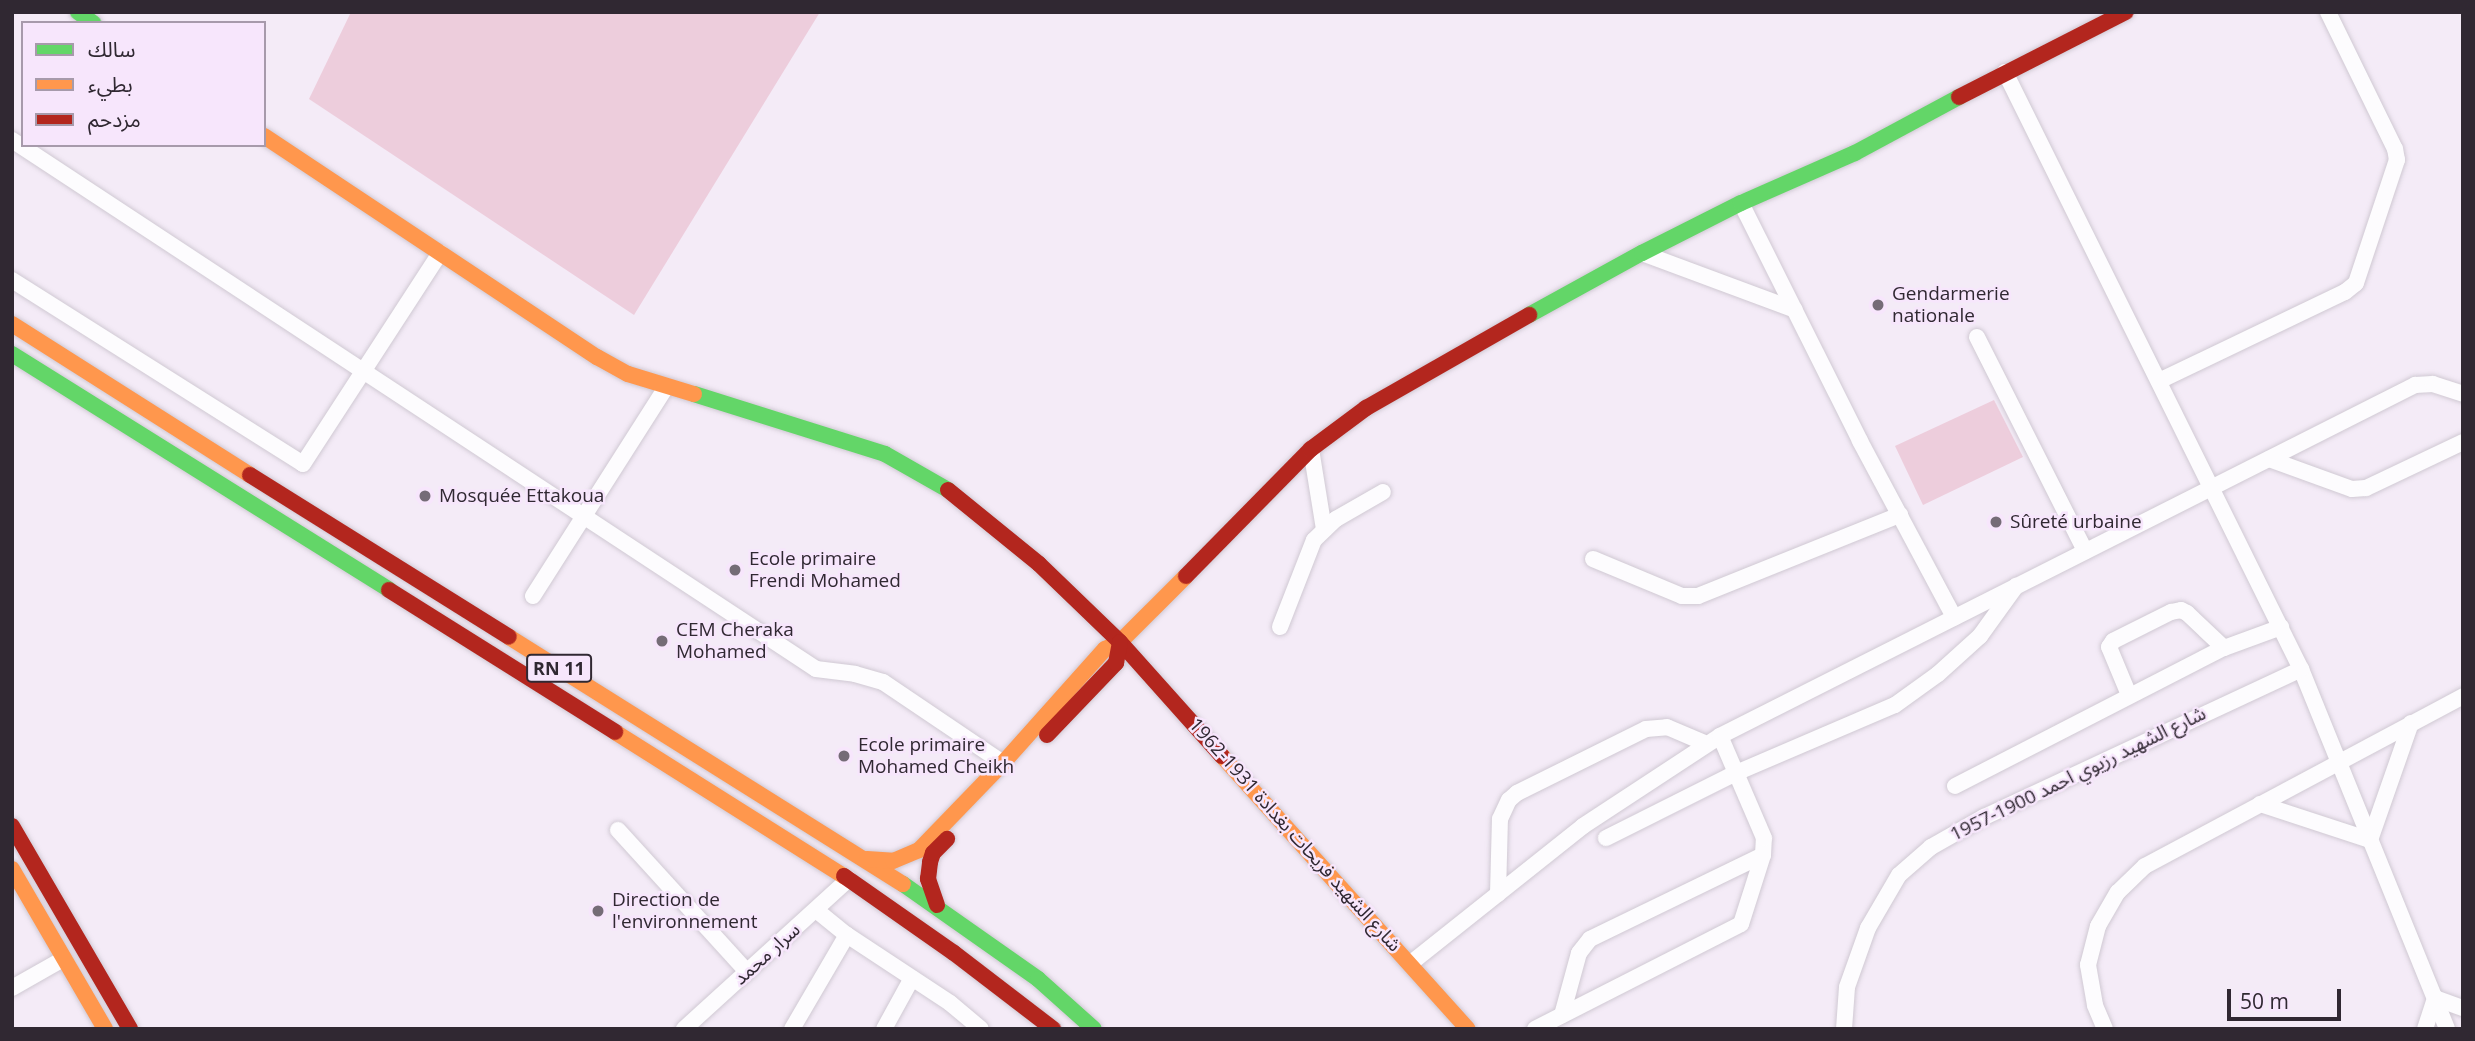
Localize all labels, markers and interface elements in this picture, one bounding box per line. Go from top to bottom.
legend [21,21,266,147]
text: سالك [88,35,135,63]
text: بطيء [88,70,133,98]
text: مزدحم [88,105,141,133]
place label: Gendarmerie nationale [1892,283,2010,327]
marker: Gendarmerie nationale [1870,297,1886,313]
place label: Mosquée Ettakoua [439,485,604,507]
marker: Mosquée Ettakoua [417,488,433,504]
place label: Sûreté urbaine [2010,511,2142,533]
marker: Sûreté urbaine [1988,514,2004,530]
place label: Ecole primaire Frendi Mohamed [749,548,901,592]
marker: Ecole primaire Frendi Mohamed [727,562,743,578]
place label: CEM Cheraka Mohamed [676,619,794,663]
marker: CEM Cheraka Mohamed [654,633,670,649]
road number: RN 11 [526,654,592,682]
street label: شارع الشهيد رزيوي احمد 1900-1957 [1946,702,2210,846]
street label: شارع الشهيد فريحات بغدادة 1931-1962 [1184,714,1406,956]
place label: Ecole primaire Mohamed Cheikh [858,734,1014,778]
marker: Ecole primaire Mohamed Cheikh [836,748,852,764]
place label: Direction de l'environnement [612,889,757,933]
marker: Direction de l'environnement [590,903,606,919]
street label: سرار محمد [729,918,805,990]
scale bar [2230,974,2344,1018]
text: 50 m [2240,987,2289,1015]

